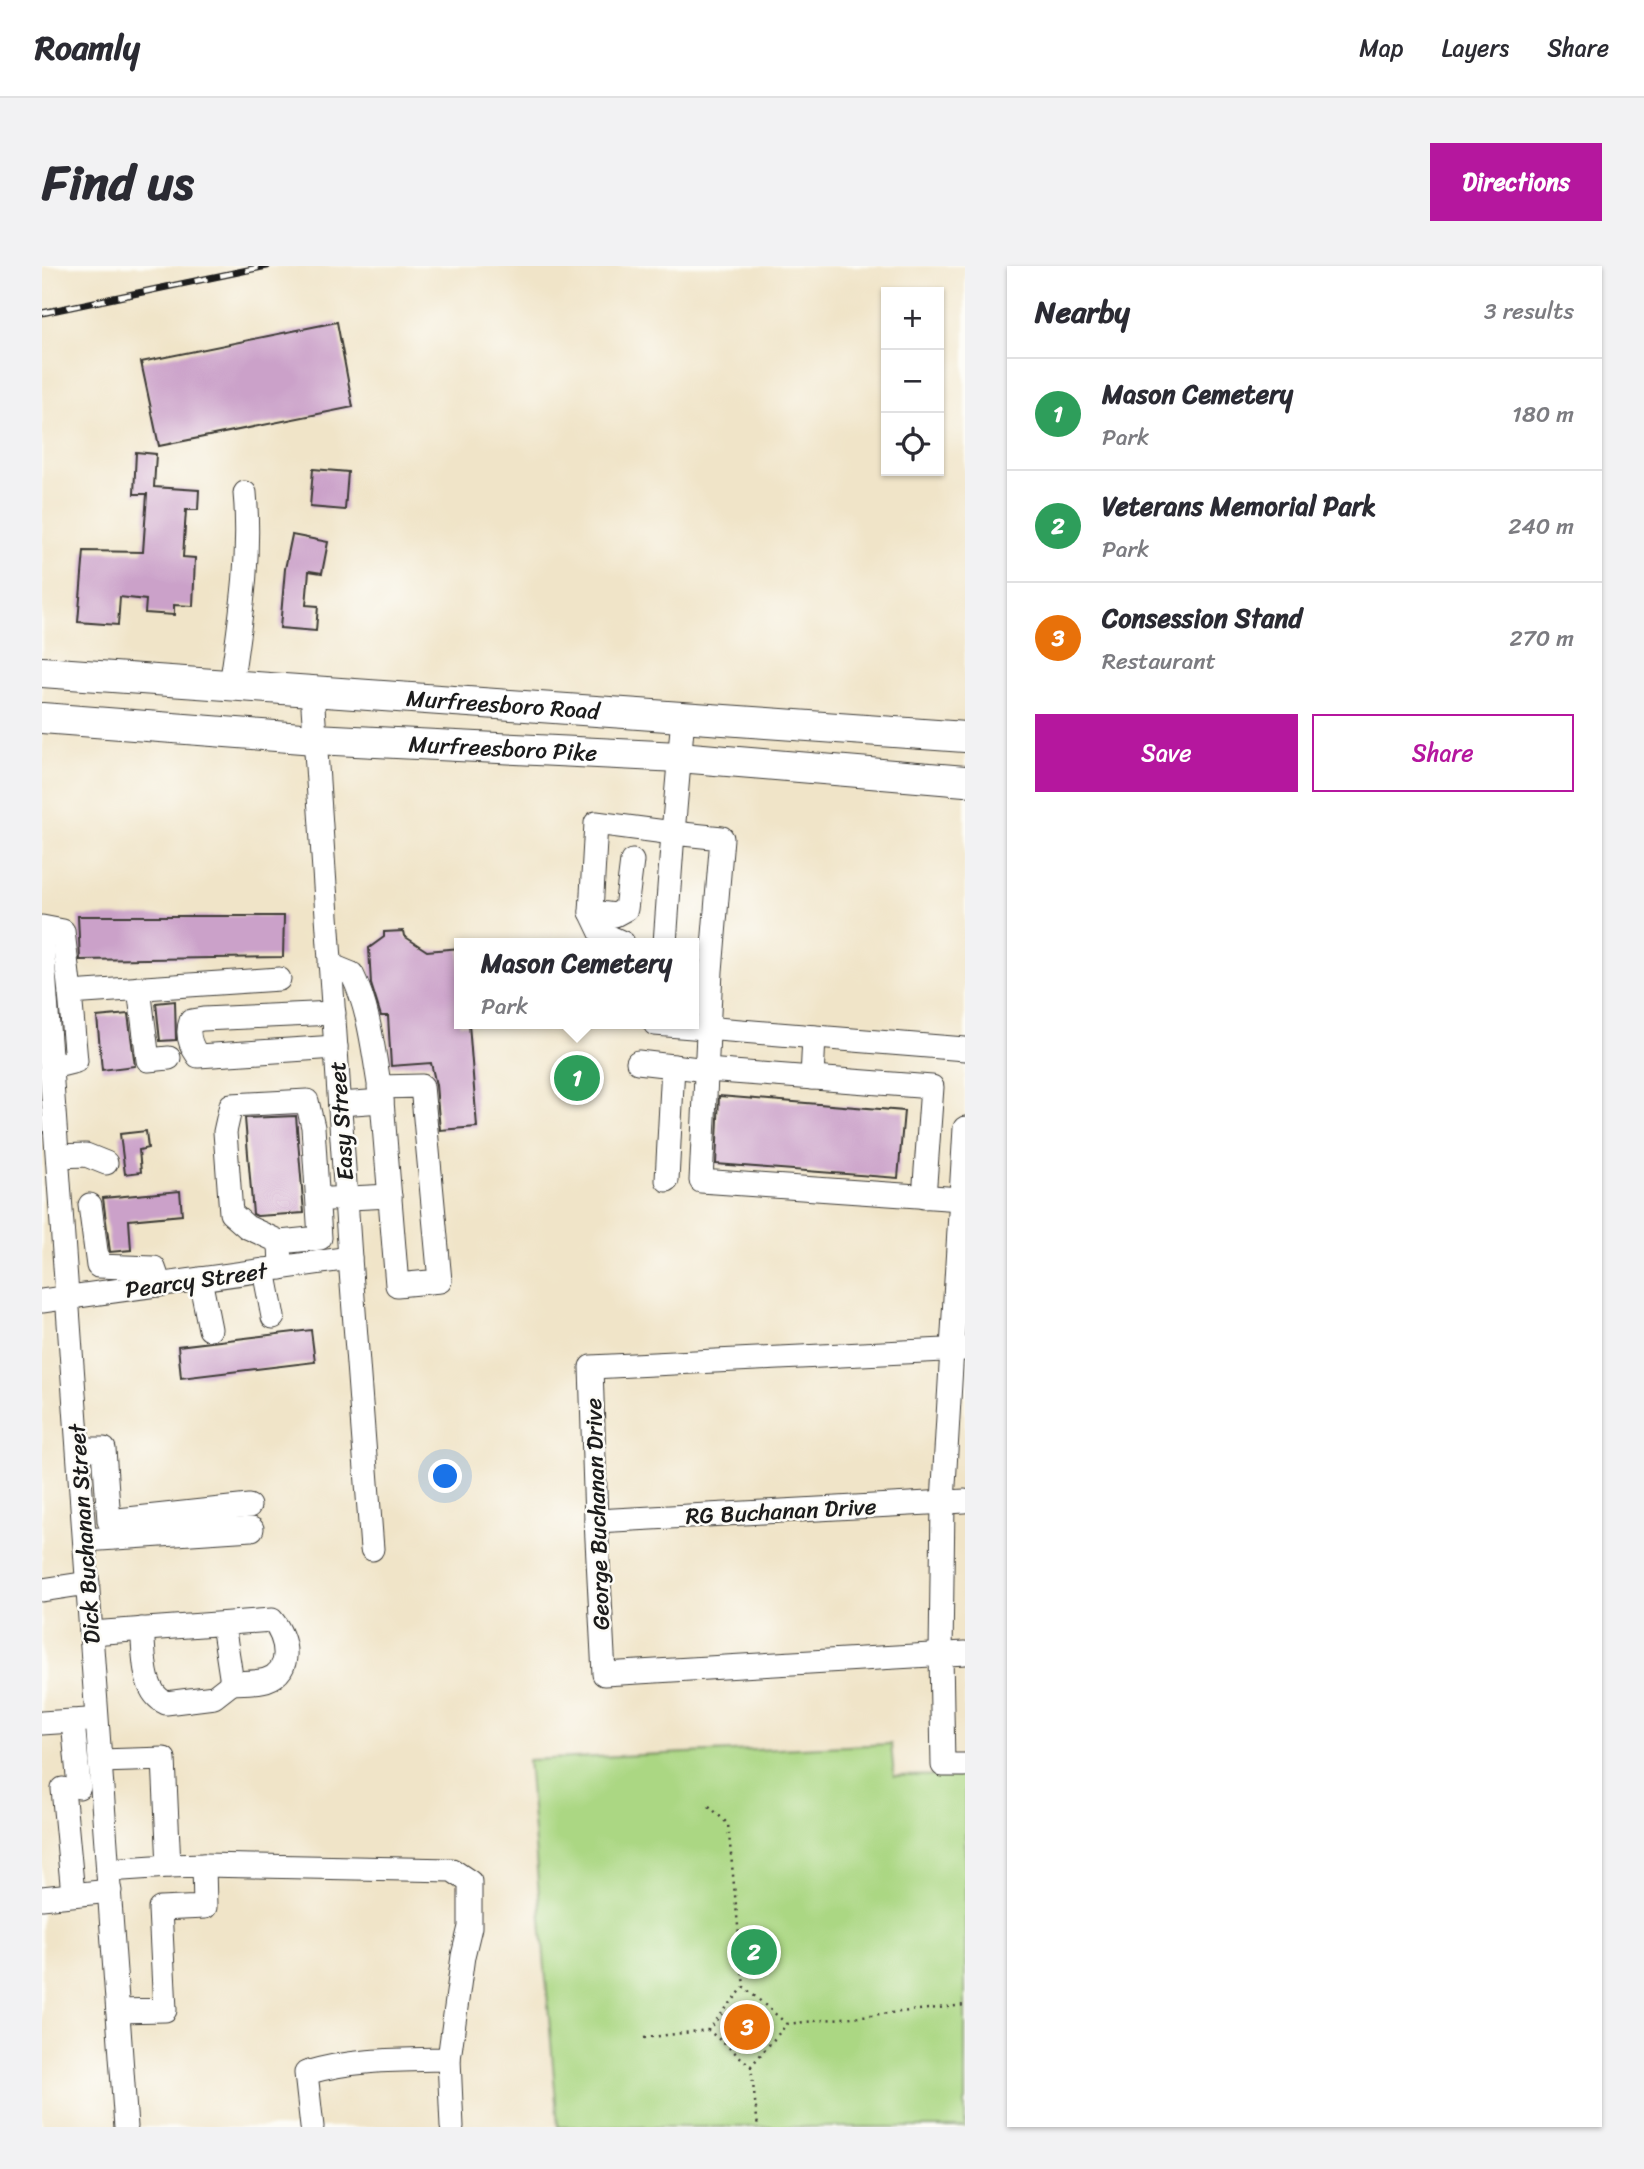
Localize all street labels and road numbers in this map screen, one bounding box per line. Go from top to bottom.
street label: Murfreesboro Road [405,678,603,732]
street label: Murfreesboro Pike [408,724,598,774]
street label: Easy Street [317,1060,366,1182]
street label: Pearcy Street [122,1250,271,1311]
street label: George Buchanan Drive [573,1397,622,1631]
street label: Dick Buchanan Street [56,1421,113,1645]
street label: RG Buchanan Drive [685,1486,878,1537]

